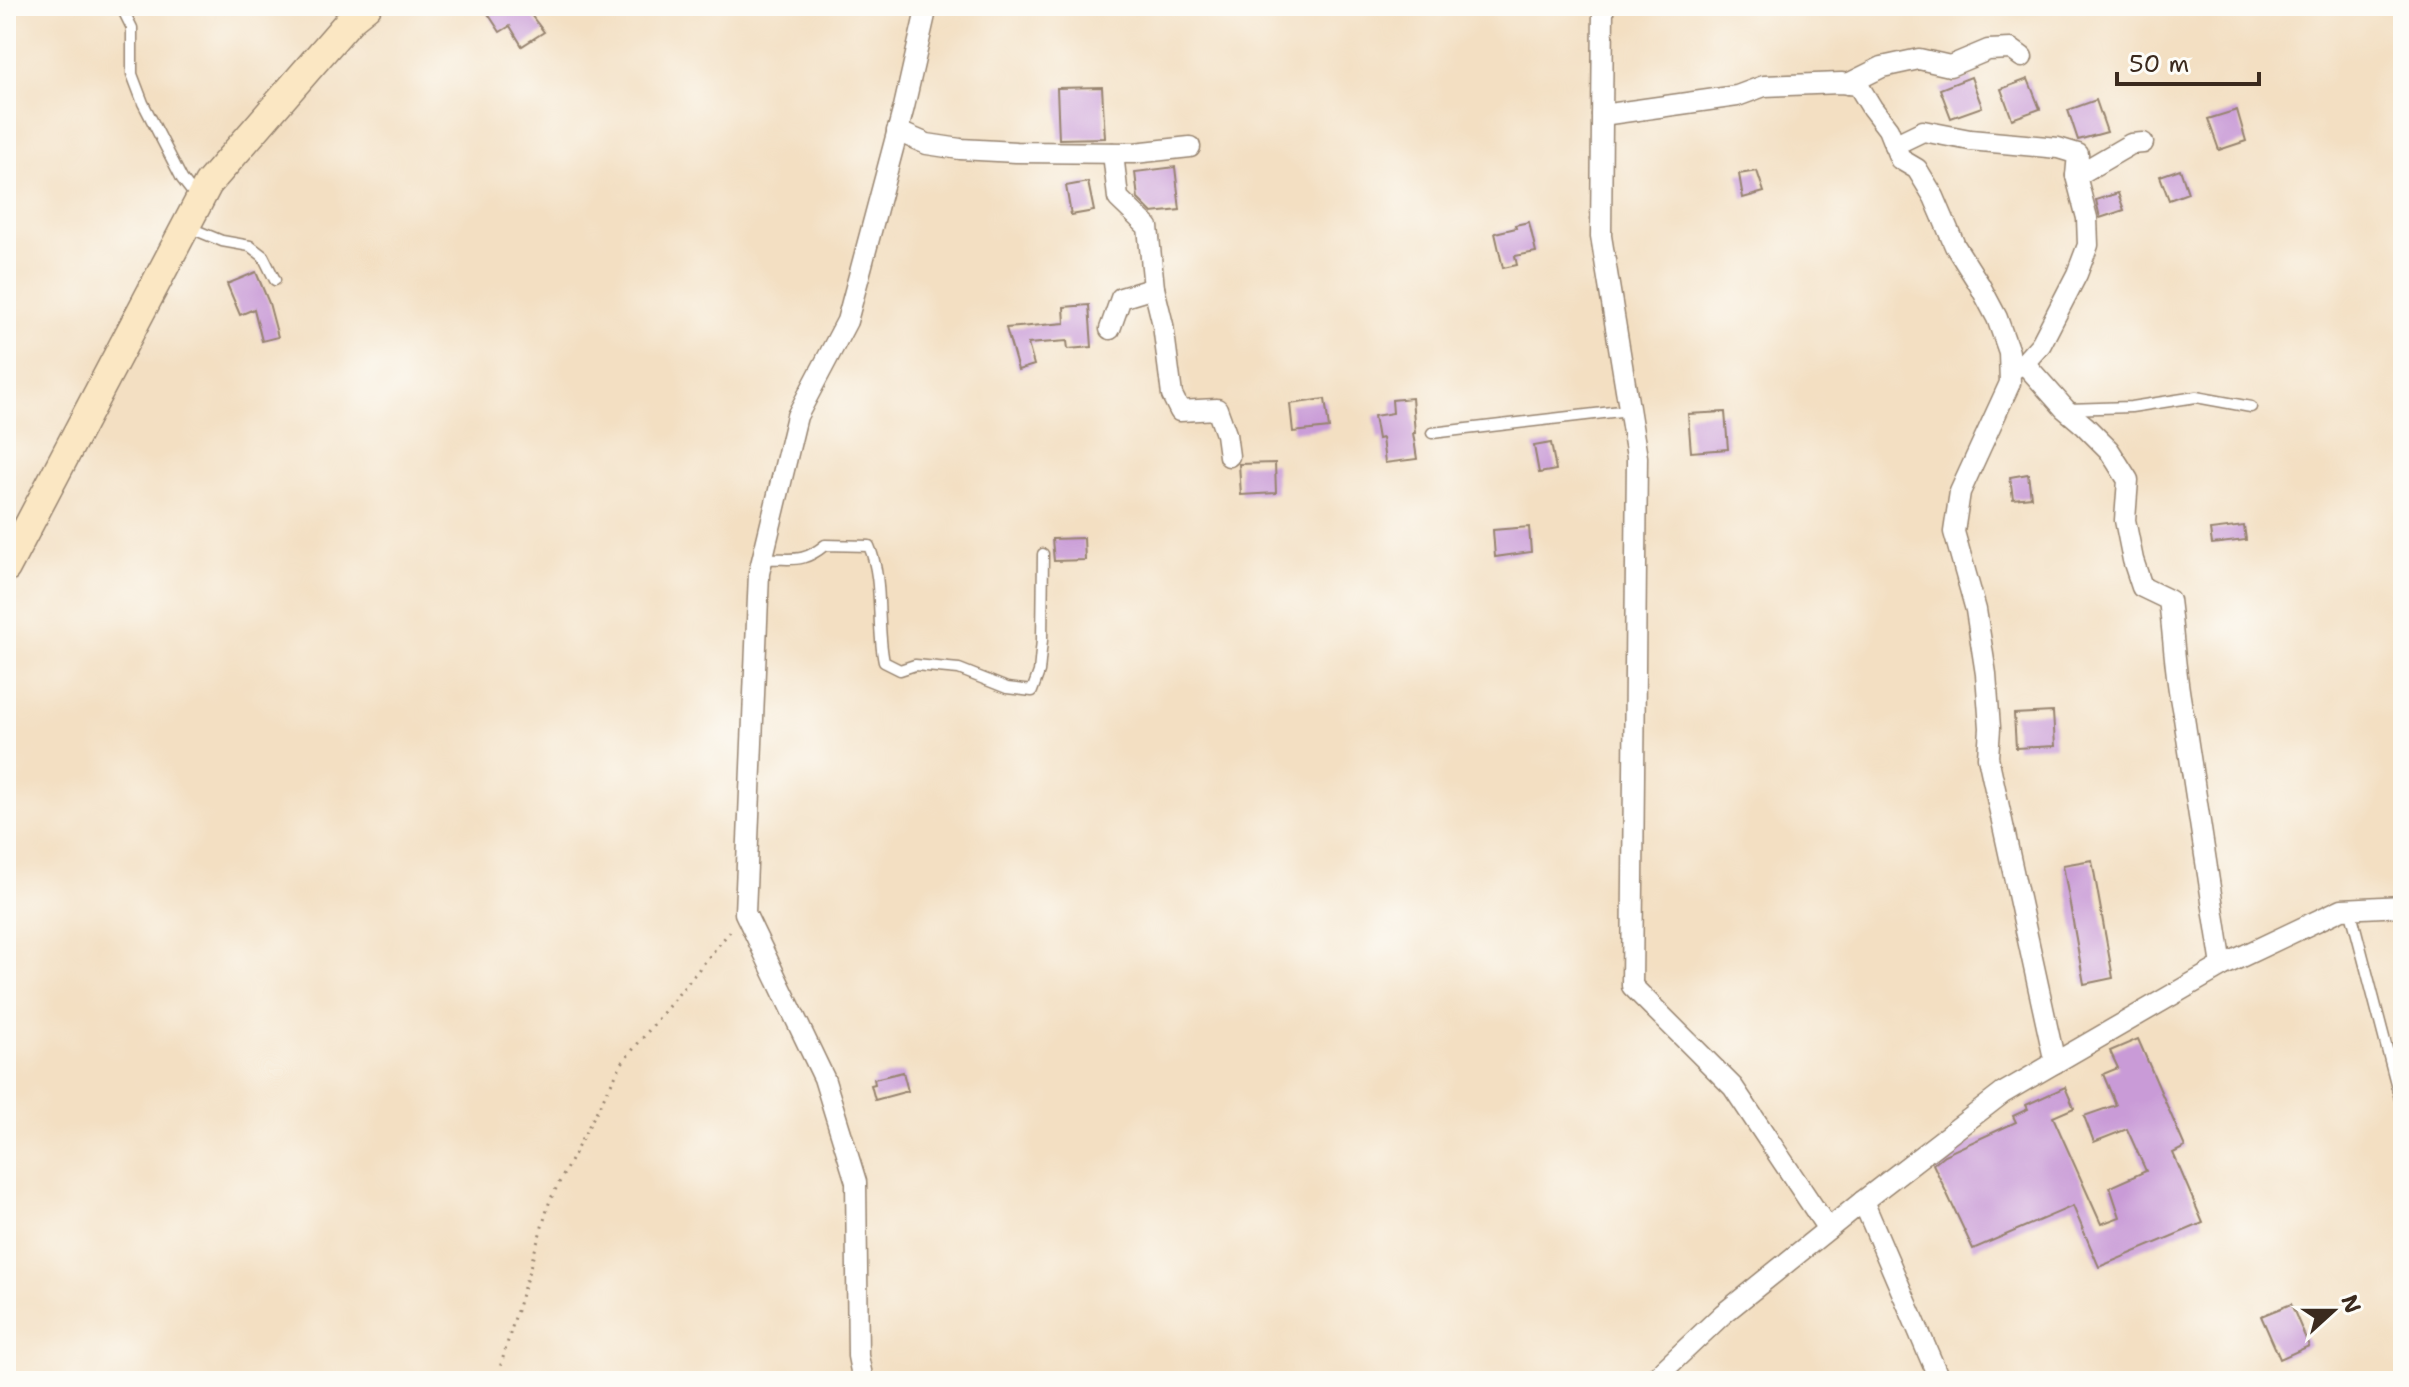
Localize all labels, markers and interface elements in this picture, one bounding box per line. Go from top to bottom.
scale bar [2117,36,2259,86]
text: 50 m [2129,48,2189,80]
north arrow [2293,1271,2373,1351]
text: N [2335,1291,2368,1317]

